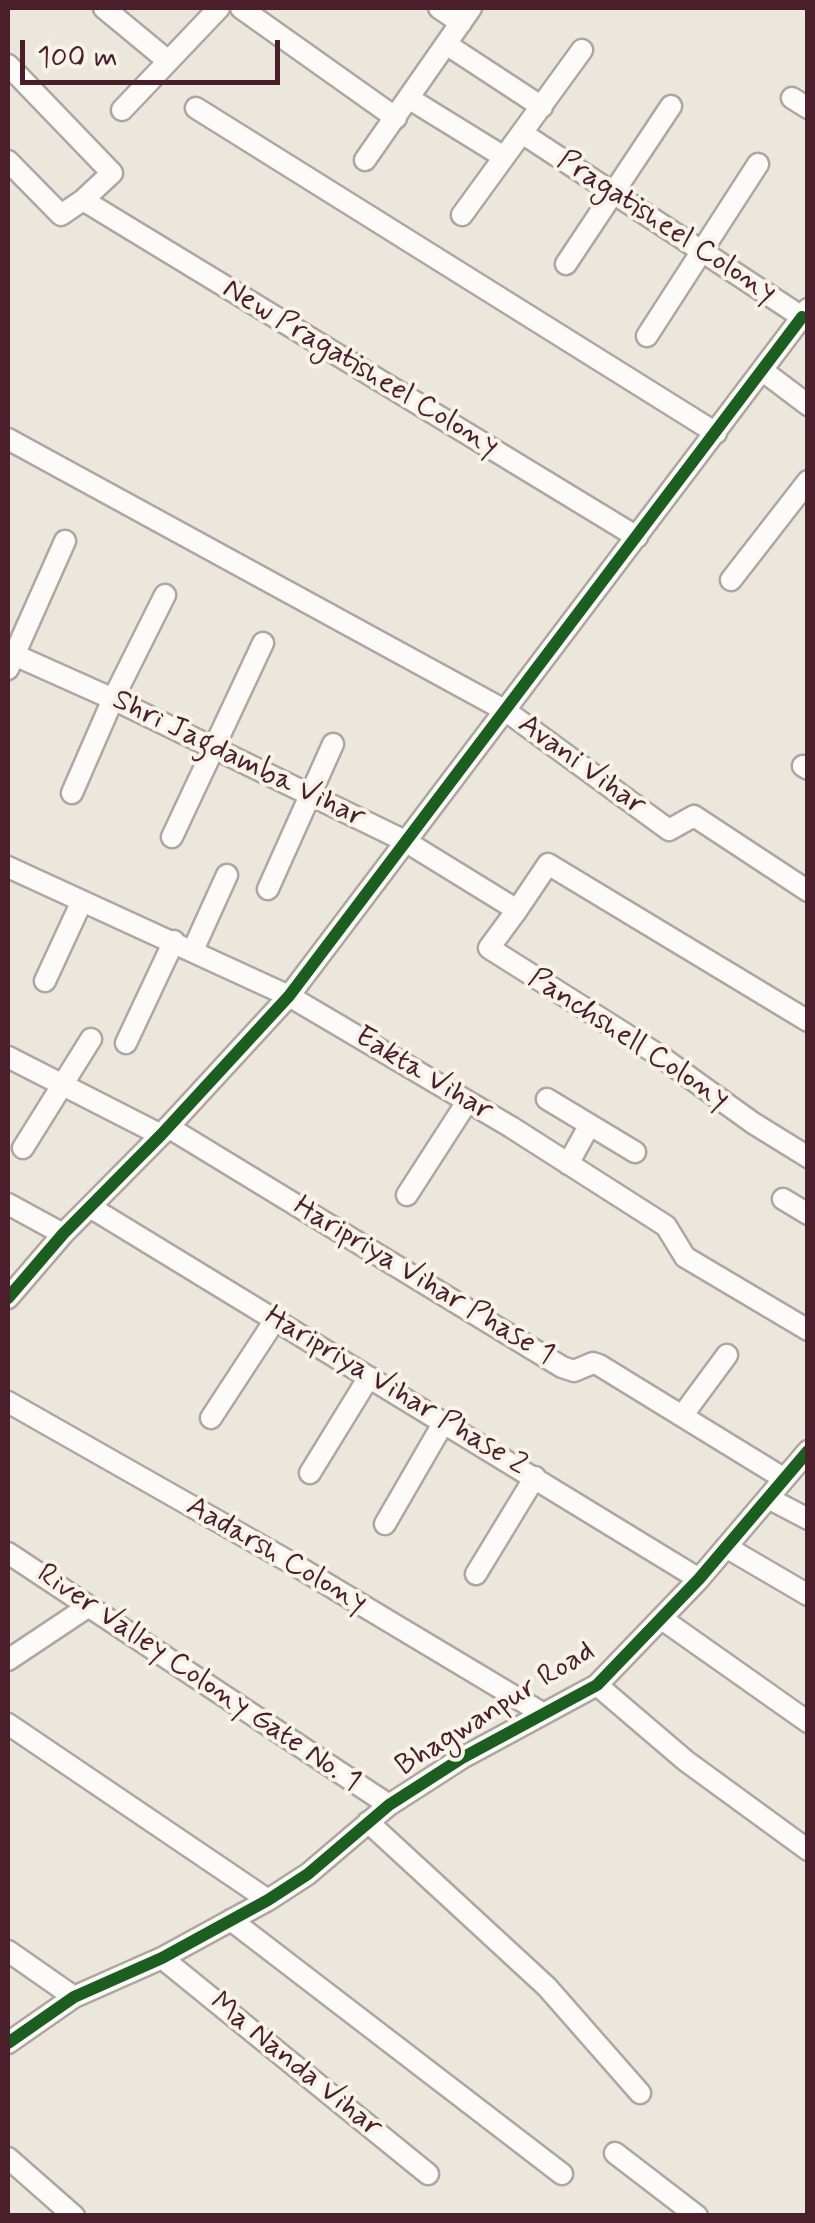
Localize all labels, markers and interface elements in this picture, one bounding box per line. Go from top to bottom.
scale bar [25,20,285,82]
text: 100 m [37,38,118,77]
street label: Pragatisheel Colony [550,144,782,312]
street label: New Pragatisheel Colony [215,272,505,466]
street label: Shri Jagdamba Vihar [106,683,370,837]
street label: Avani Vihar [510,708,652,824]
street label: Panchshell Colony [521,962,735,1118]
street label: Eakta Vihar [347,1020,499,1130]
street label: Haripriya Vihar Phase 1 [286,1190,560,1374]
street label: Haripriya Vihar Phase 2 [257,1299,533,1485]
street label: Aadarsh Colony [179,1490,373,1622]
street label: River Valley Colony Gate No. 1 [29,1557,367,1801]
street label: Bhagwanpur Road [390,1634,602,1786]
street label: Ma Nanda Vihar [202,1986,388,2146]

